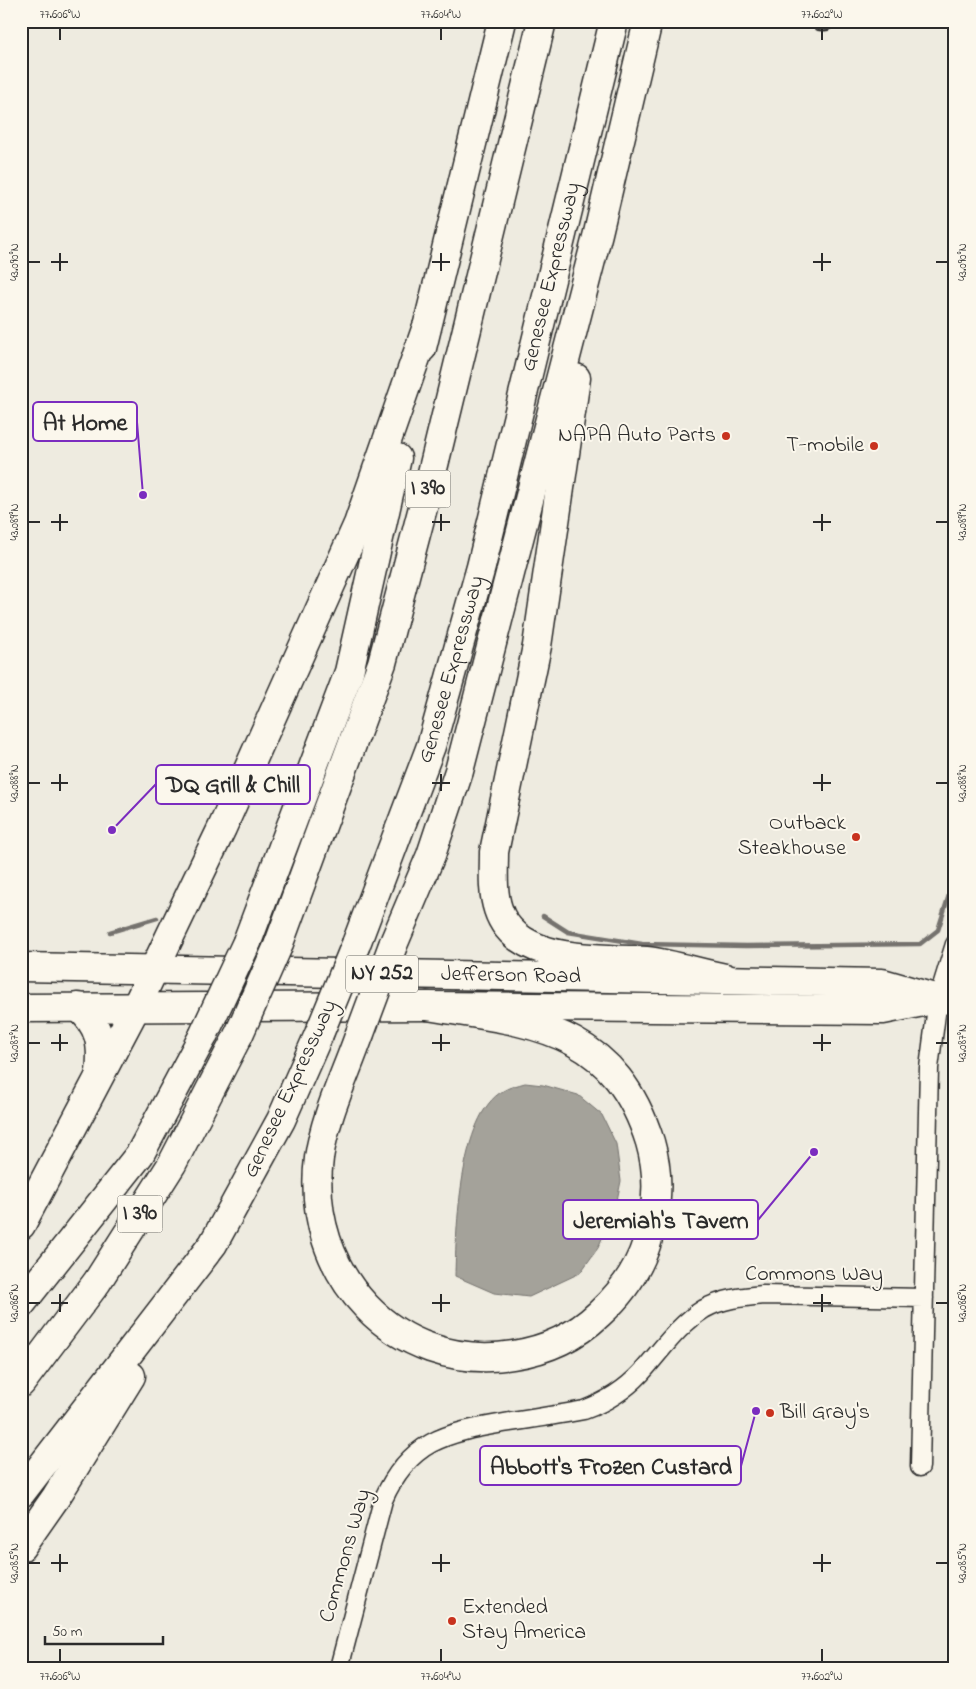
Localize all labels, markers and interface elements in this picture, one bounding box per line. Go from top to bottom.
text: 77.606°W [40,6,80,24]
text: 77.604°W [421,6,461,24]
text: 77.602°W [801,6,843,24]
street label: Genesee Expressway [513,179,591,375]
text: 43.090°N [6,243,24,281]
text: 43.090°N [954,243,972,281]
callout: At Home [33,402,137,441]
text: At Home [43,407,129,442]
place label: NAPA Auto Parts [558,420,716,452]
marker: NAPA Auto Parts [720,430,732,442]
place label: T-mobile [786,430,864,462]
marker: T-mobile [868,440,880,452]
road number: I 390 [406,470,450,508]
text: 43.089°N [6,504,24,540]
text: 43.089°N [954,504,972,540]
street label: Genesee Expressway [410,572,495,768]
text: 43.088°N [6,764,24,802]
text: 43.088°N [954,764,972,802]
callout: DQ Grill & Chill [156,765,310,804]
text: DQ Grill & Chill [165,769,300,804]
place label: Outback Steakhouse [738,808,846,865]
marker: Outback Steakhouse [850,831,862,843]
road number: NY 252 [346,956,418,992]
street label: Jefferson Road [441,959,581,993]
street label: Genesee Expressway [236,995,347,1184]
text: 43.087°N [6,1024,24,1062]
text: 43.087°N [954,1024,972,1062]
road number: I 390 [118,1196,162,1232]
callout: Jeremiah's Tavern [563,1200,758,1239]
text: Jeremiah's Tavern [573,1205,749,1240]
street label: Commons Way [745,1259,883,1292]
text: 43.086°N [6,1284,24,1322]
text: 43.086°N [954,1284,972,1322]
place label: Bill Gray's [779,1397,870,1430]
marker: Bill Gray's [764,1407,776,1419]
callout: Abbott's Frozen Custard [480,1446,741,1485]
text: Abbott's Frozen Custard [490,1451,732,1486]
street label: Commons Way [312,1485,381,1627]
text: 43.085°N [6,1543,24,1583]
text: 43.085°N [954,1543,972,1583]
place label: Extended Stay America [462,1592,586,1650]
scale bar [45,1614,162,1646]
marker: Extended Stay America [446,1615,458,1627]
text: 50 m [52,1621,83,1643]
text: 77.606°W [40,1668,80,1686]
text: 77.604°W [421,1668,461,1686]
text: 77.602°W [801,1668,843,1686]

